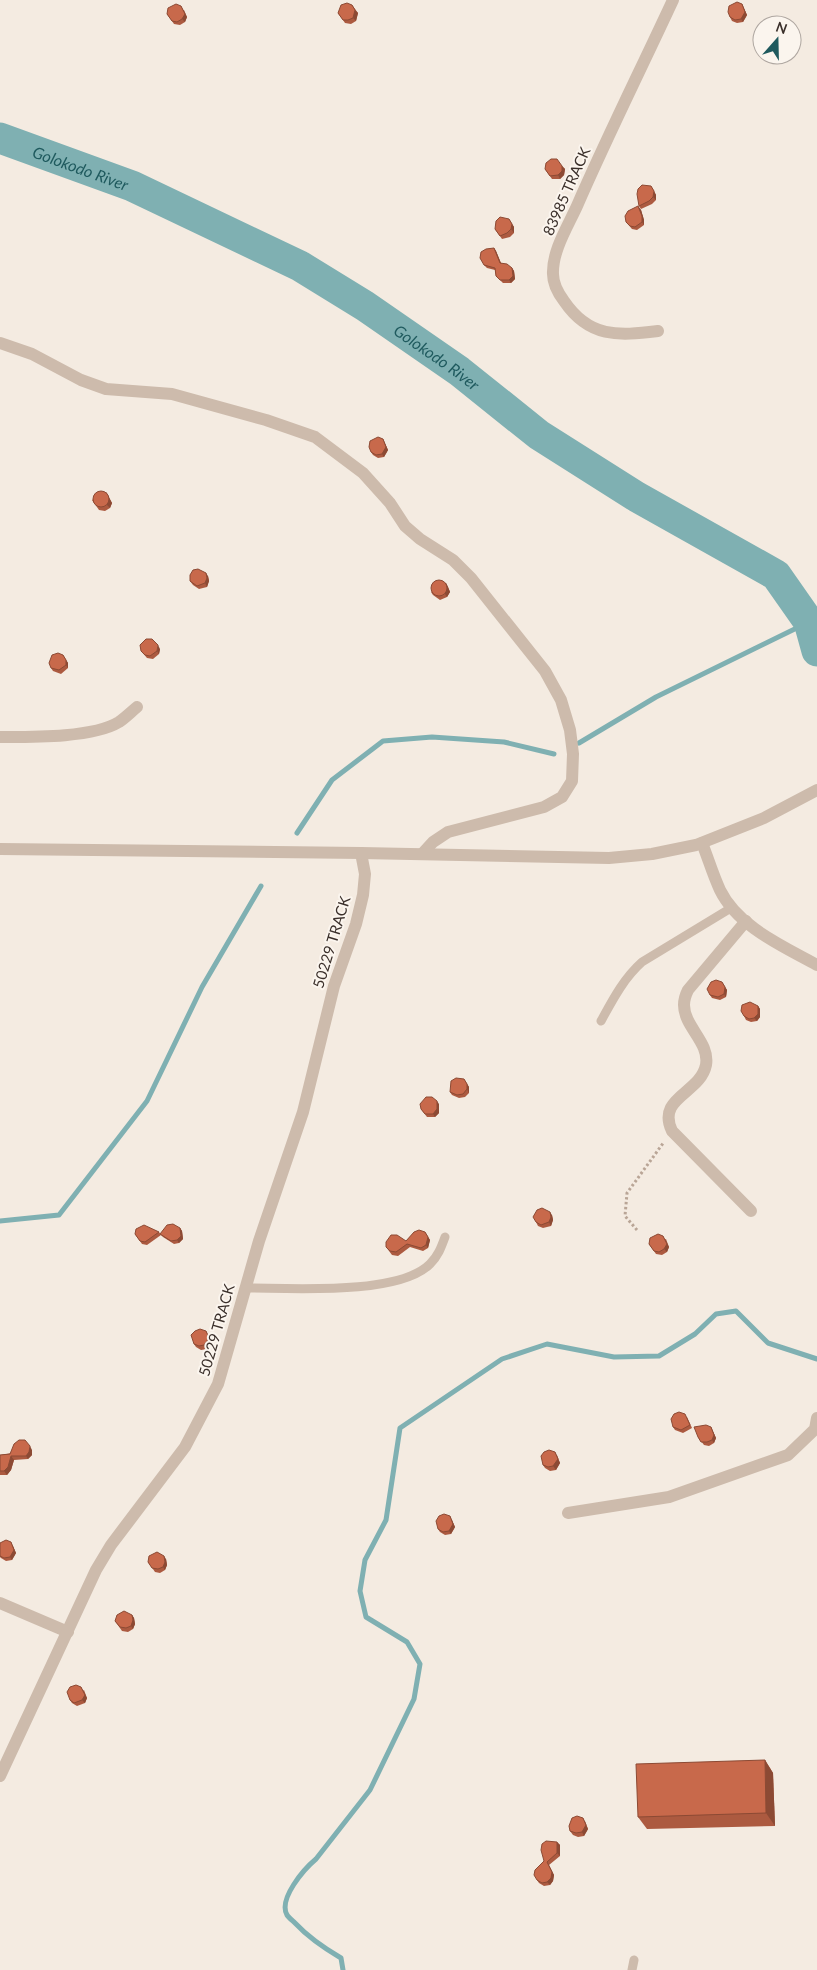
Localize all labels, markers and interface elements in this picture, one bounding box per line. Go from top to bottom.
north arrow [752,15,802,65]
text: N [774,17,790,37]
water label: Golokodo River [30,141,132,194]
street label: 83985 TRACK [538,144,594,238]
water label: Golokodo River [391,320,484,394]
street label: 50229 TRACK [309,894,354,990]
street label: 50229 TRACK [194,1282,238,1378]

